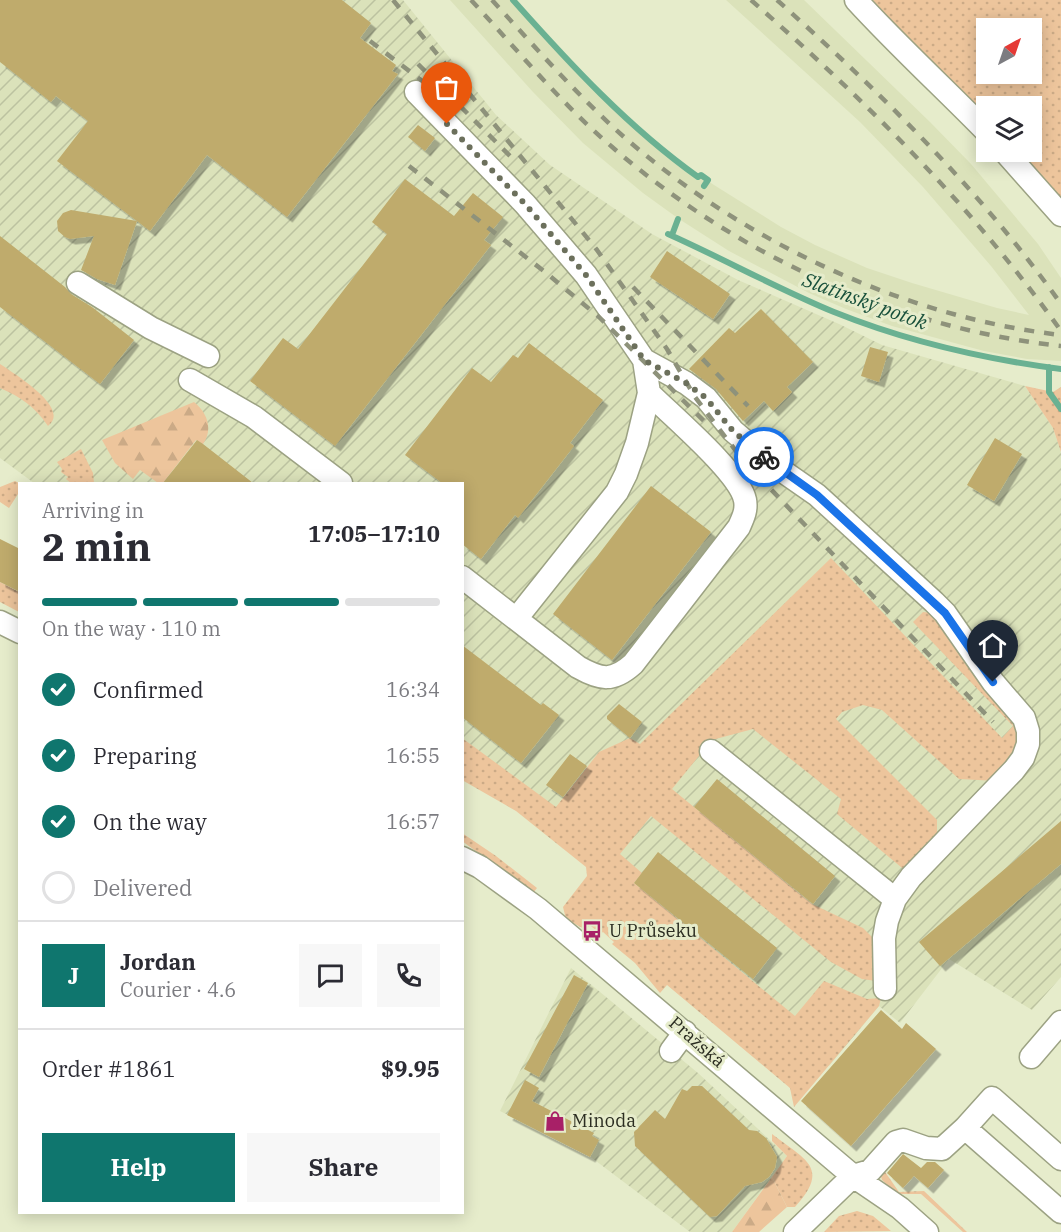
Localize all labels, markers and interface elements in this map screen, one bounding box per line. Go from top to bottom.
north arrow [976,18,1042,84]
map controls [976,18,1042,162]
pin [421,62,472,124]
icon: bag [430,71,463,104]
button: layers [976,96,1042,162]
water label: Slatinský potok [798,265,932,336]
courier [734,427,794,487]
icon: bike [748,441,781,474]
text: Arriving in [42,497,144,524]
text: 17:05–17:10 [308,519,440,548]
text: 2 min [42,521,151,572]
text: On the way · 110 m [42,615,221,642]
pin [967,620,1018,682]
icon: home [976,629,1009,662]
icon: check [42,673,75,706]
text: Confirmed [93,675,204,704]
text: 16:34 [386,676,440,703]
icon: check [42,739,75,772]
text: Preparing [93,741,197,770]
text: 16:55 [386,742,440,769]
icon: check [42,805,75,838]
text: On the way [93,807,207,836]
text: 16:57 [386,808,440,835]
text: Delivered [93,873,192,902]
bus stop icon: U Průseku [580,919,604,943]
place label: U Průseku [609,919,697,942]
button: chat [299,944,362,1007]
button: phone [377,944,440,1007]
text: Jordan [120,947,196,976]
text: J [68,961,79,990]
text: Courier · 4.6 [120,976,236,1003]
street label: Pražská [665,1011,730,1072]
text: Order #1861 [42,1054,176,1083]
text: $9.95 [381,1054,440,1083]
shop icon: Minoda [543,1109,567,1133]
place label: Minoda [572,1109,636,1132]
button: Help [42,1133,235,1202]
button: Share [247,1133,440,1202]

